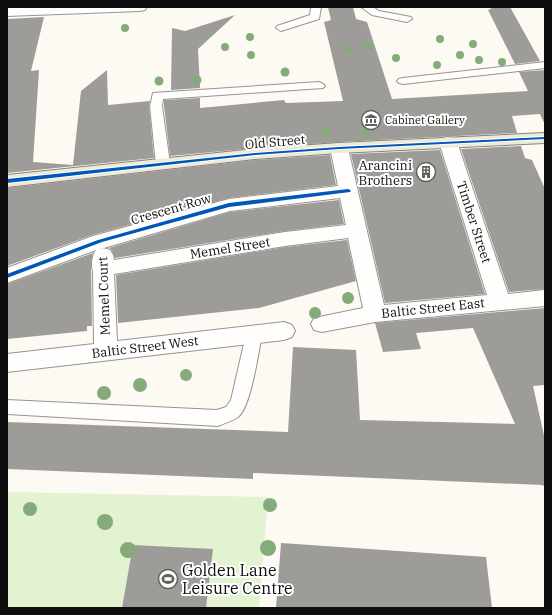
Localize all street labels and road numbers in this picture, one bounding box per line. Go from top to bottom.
street label: Old Street [244,131,306,153]
street label: Timber Street [453,179,495,265]
street label: Crescent Row [129,189,213,229]
street label: Memel Street [189,233,272,263]
street label: Memel Court [94,256,114,336]
street label: Baltic Street East [380,294,486,322]
street label: Baltic Street West [91,332,200,362]

